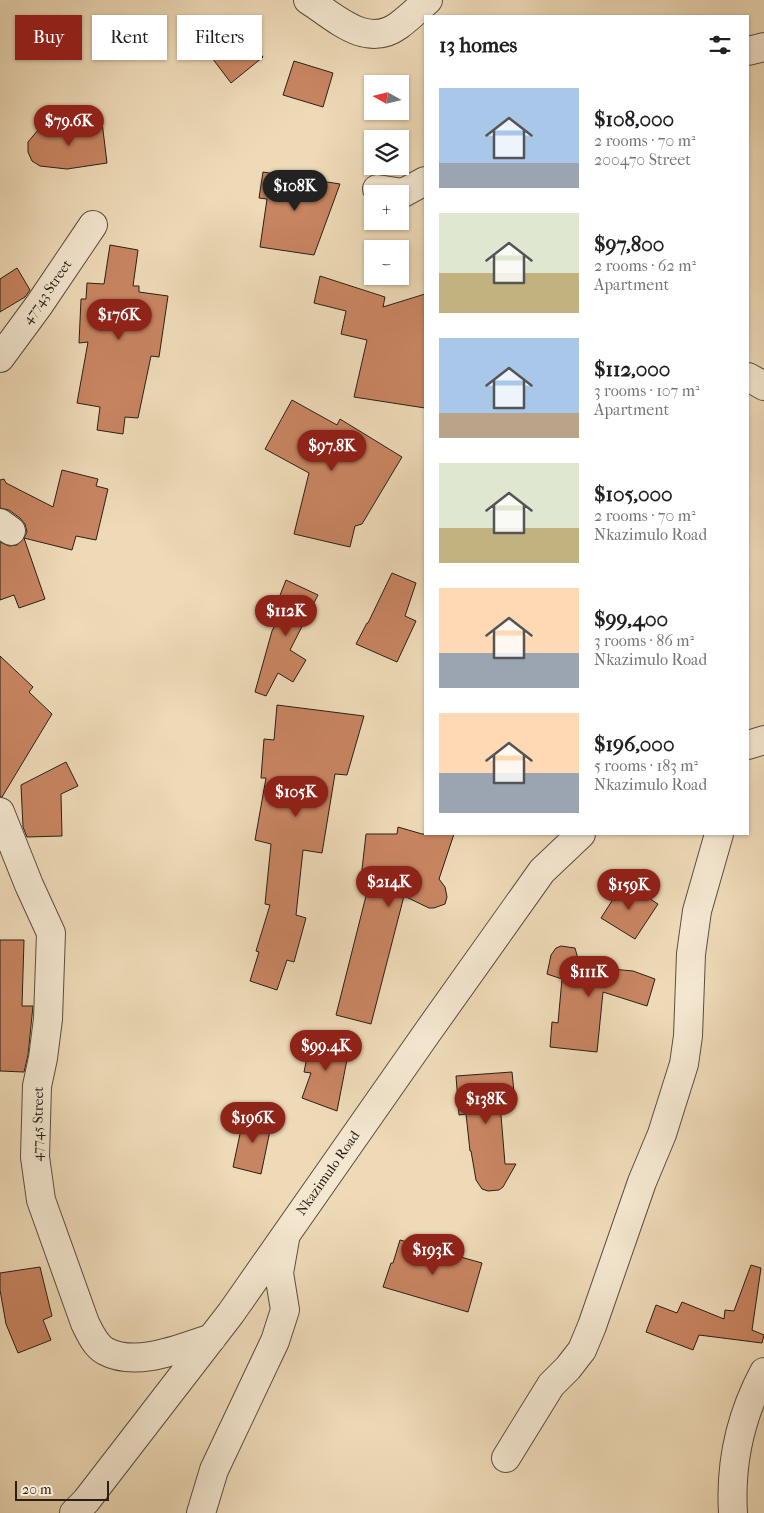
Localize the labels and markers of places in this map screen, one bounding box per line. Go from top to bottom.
pin: $79.6K [28,104,110,147]
pin: $108K [260,170,330,212]
pin: $176K [84,298,154,341]
pin: $97.8K [291,430,373,472]
pin: $112K [251,594,321,637]
pin: $105K [261,776,331,818]
pin: $214K [354,866,424,908]
pin: $159K [594,868,664,911]
pin: $111K [554,956,624,998]
pin: $99.4K [285,1030,367,1072]
pin: $138K [451,1082,521,1125]
pin: $196K [218,1102,288,1144]
pin: $193K [398,1234,468,1276]

